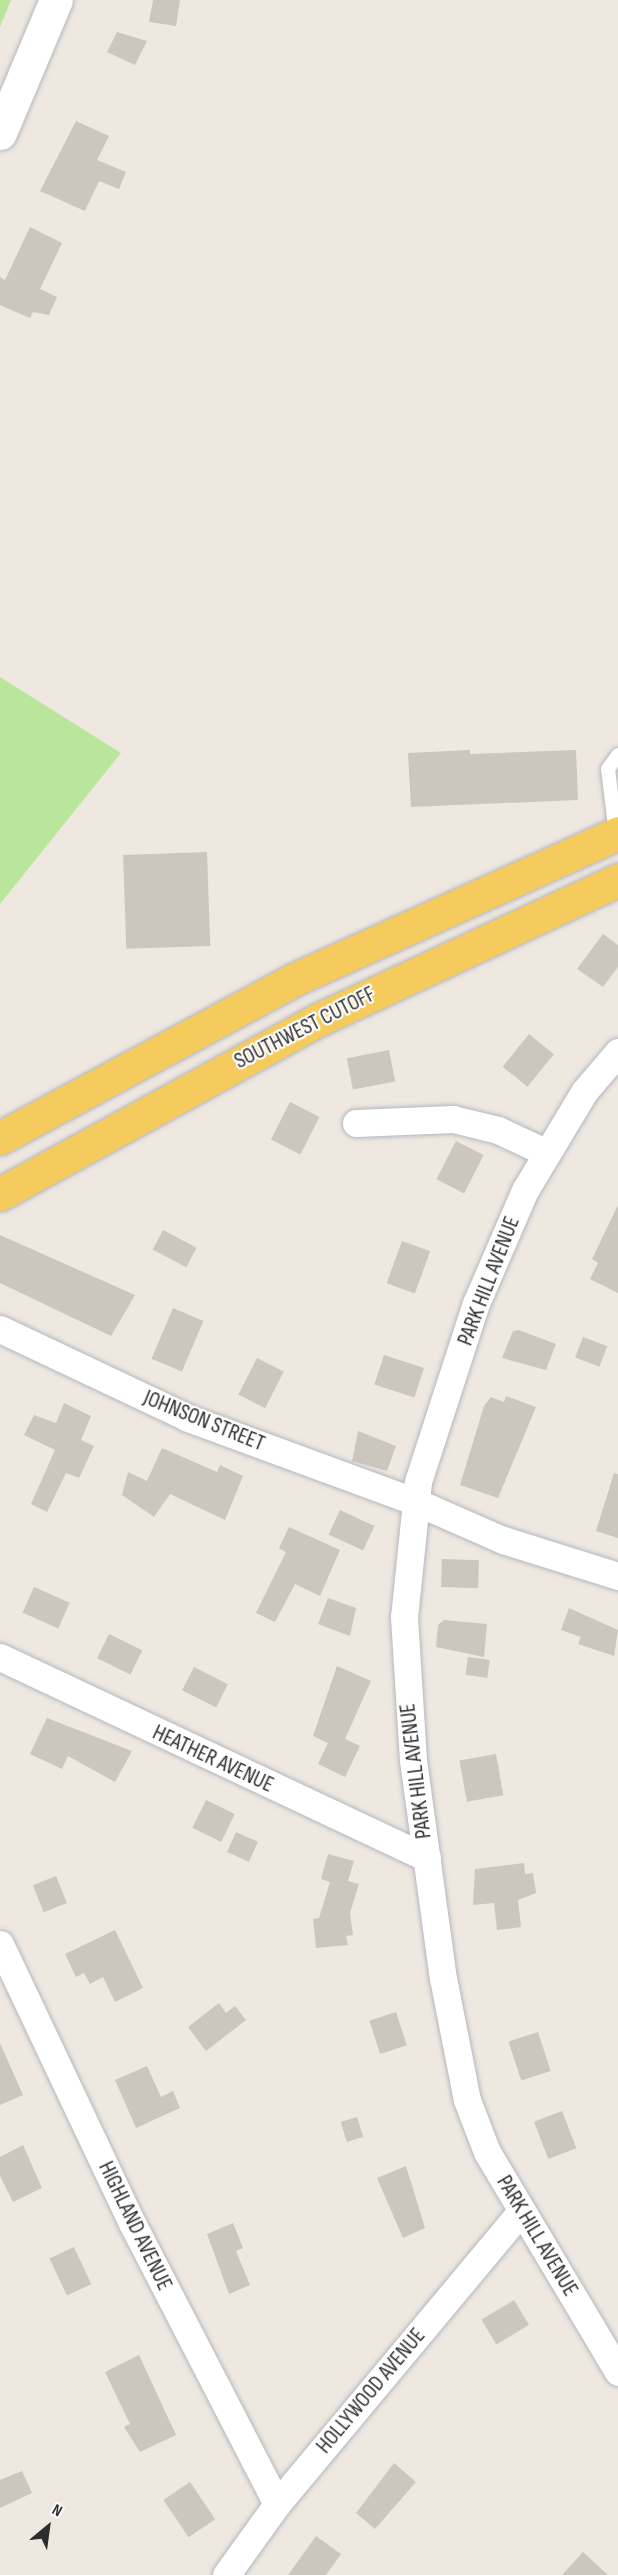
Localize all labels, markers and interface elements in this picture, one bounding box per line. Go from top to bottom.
street label: SOUTHWEST CUTOFF [230,981,380,1075]
street label: PARK HILL AVENUE [452,1213,526,1349]
street label: JOHNSON STREET [140,1385,268,1457]
street label: PARK HILL AVENUE [395,1702,437,1840]
street label: HEATHER AVENUE [148,1719,278,1799]
street label: HIGHLAND AVENUE [92,2157,178,2295]
street label: PARK HILL AVENUE [491,2171,583,2301]
street label: HOLLYWOOD AVENUE [311,2323,431,2459]
north arrow [18,2497,78,2557]
text: N [49,2500,65,2521]

